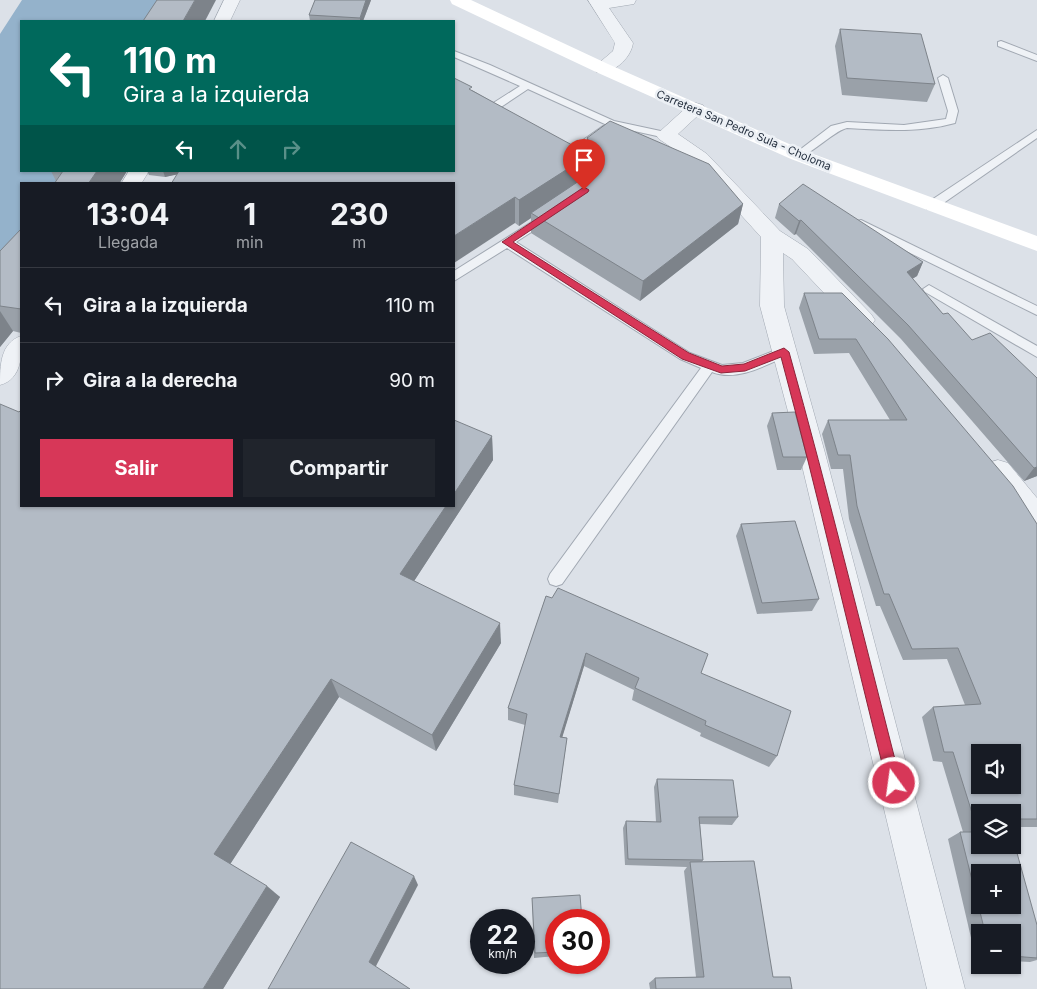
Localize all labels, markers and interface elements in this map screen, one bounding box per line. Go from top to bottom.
text: 110 m [123,39,217,81]
icon: left [40,40,105,105]
text: Gira a la izquierda [123,81,310,107]
street label: Carretera San Pedro Sula - Choloma [654,87,834,173]
icon: left [171,135,199,163]
icon: ahead [224,135,252,163]
icon: right [277,135,305,163]
pin [563,139,605,190]
icon: arrive [570,146,598,174]
text: 13:04 [87,196,169,232]
text: 1 [243,196,256,232]
text: 230 [330,196,388,232]
text: Llegada [98,232,158,252]
text: min [236,232,263,252]
text: m [352,232,366,252]
icon: left [40,291,68,319]
text: Gira a la izquierda [83,294,248,317]
text: 110 m [386,294,435,317]
icon: right [40,366,68,394]
text: Gira a la derecha [83,369,238,392]
text: 90 m [389,369,435,392]
button: Salir [40,439,233,497]
button: Compartir [243,439,435,497]
map controls [971,744,1021,974]
button: sound [971,744,1021,794]
position arrow [867,756,919,808]
button: layers [971,804,1021,854]
button: + [971,864,1021,914]
speed limit sign: 30 [545,909,610,974]
text: 22 [487,920,518,950]
button: − [971,924,1021,974]
text: km/h [488,946,517,961]

